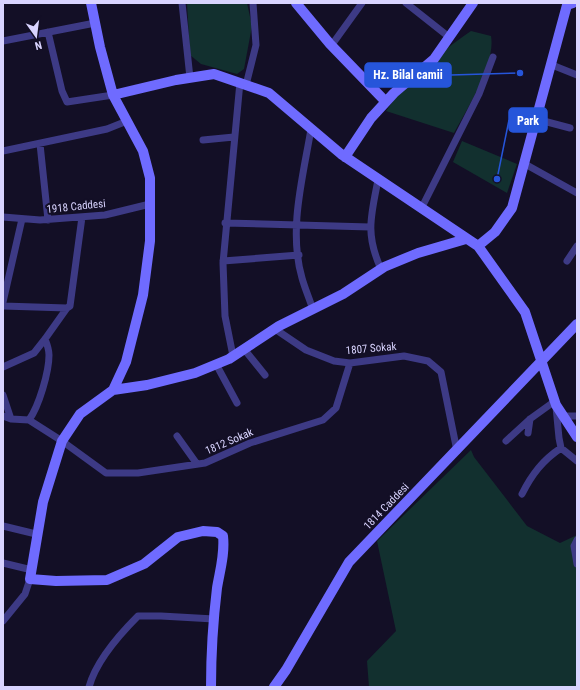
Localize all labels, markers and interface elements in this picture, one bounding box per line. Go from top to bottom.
north arrow [16,16,56,56]
text: N [33,38,43,52]
callout: Hz. Bilal camii [365,63,451,87]
text: Hz. Bilal camii [373,68,443,82]
callout: Park [509,108,547,132]
text: Park [517,114,539,128]
street label: 1918 Caddesi [46,197,106,216]
street label: 1807 Sokak [345,340,397,357]
street label: 1812 Sokak [203,426,255,457]
street label: 1814 Caddesi [361,480,412,532]

